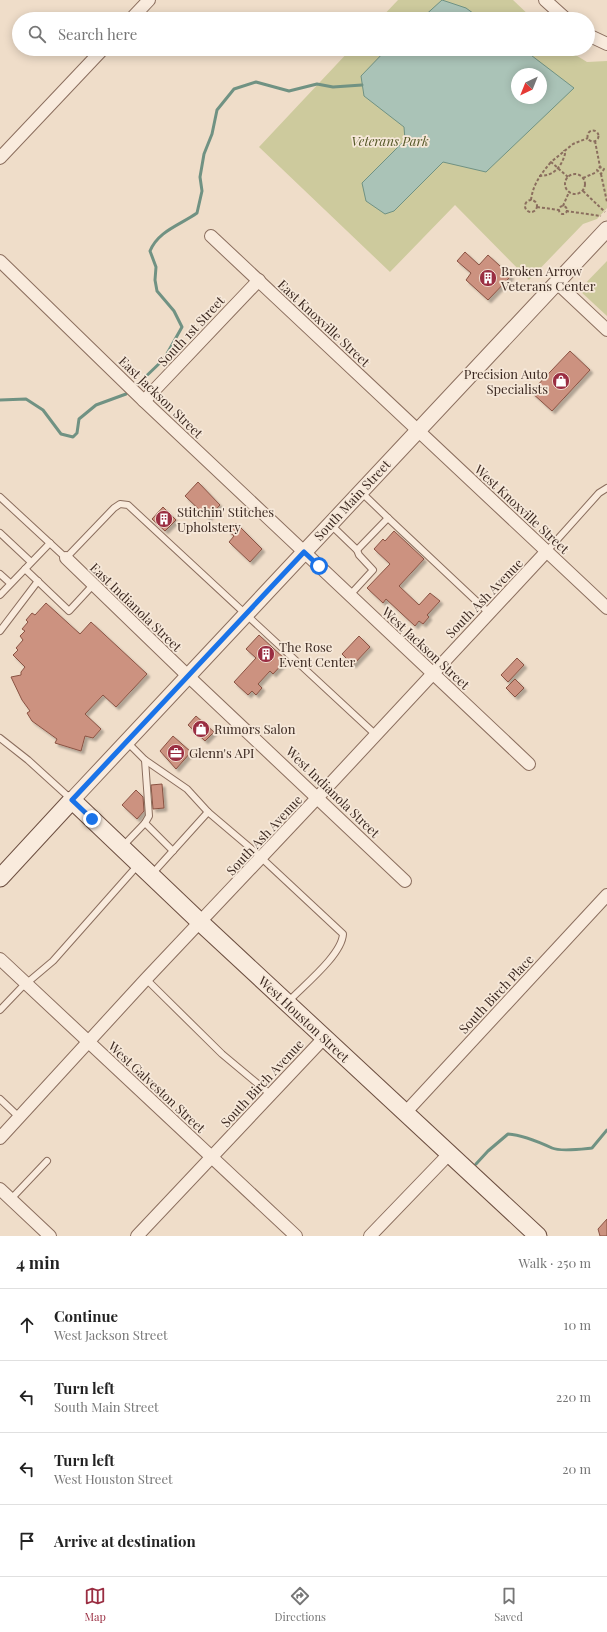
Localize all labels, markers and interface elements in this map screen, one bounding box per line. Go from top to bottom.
search box [12,12,595,56]
icon: search [26,23,48,45]
text: Search here [58,24,137,44]
north arrow [511,68,547,104]
park label: Veterans Park [351,132,429,149]
place label: Broken Arrow Veterans Center [500,262,596,294]
building icon: Broken Arrow Veterans Center [478,268,498,288]
street label: East Knoxville Street [275,276,374,370]
street label: South 1st Street [154,292,228,369]
street label: East Jackson Street [116,352,207,441]
place label: Precision Auto Specialists [464,365,548,397]
shop icon: Precision Auto Specialists [551,371,571,391]
street label: South Main Street [310,455,394,544]
street label: West Knoxville Street [471,460,573,557]
place label: Stitchin' Stitches Upholstery [177,503,274,535]
building icon: Stitchin' Stitches Upholstery [154,509,174,529]
street label: South Ash Avenue [441,554,526,641]
route start [310,557,328,575]
street label: East Indianola Street [87,559,186,655]
street label: West Jackson Street [378,602,474,693]
place label: The Rose Event Center [279,638,356,670]
building icon: The Rose Event Center [256,644,276,664]
shop icon: Rumors Salon [191,719,211,739]
place label: Rumors Salon [214,720,296,737]
street label: West Indianola Street [282,742,384,841]
office icon: Glenn's API [166,743,186,763]
place label: Glenn's API [189,744,255,761]
street label: South Ash Avenue [222,790,306,879]
route end [83,810,101,828]
street label: South Birch Place [455,950,537,1037]
street label: West Houston Street [254,971,354,1066]
street label: South Birch Avenue [216,1035,307,1130]
street label: West Galveston Street [105,1037,210,1136]
text: 4 min [16,1251,60,1273]
text: Walk · 250 m [519,1254,591,1271]
text: Continue [54,1306,118,1326]
icon: ahead [16,1314,38,1336]
text: 10 m [564,1316,591,1333]
text: West Jackson Street [54,1326,168,1343]
text: Turn left [54,1378,115,1398]
icon: left [16,1386,38,1408]
text: 220 m [556,1388,591,1405]
text: South Main Street [54,1398,159,1415]
text: Turn left [54,1450,115,1470]
icon: left [16,1458,38,1480]
text: 20 m [562,1460,591,1477]
text: West Houston Street [54,1470,173,1487]
icon: arrive [16,1530,38,1552]
text: Arrive at destination [54,1531,196,1551]
tab: Map [84,1585,106,1624]
tab: Directions [274,1585,326,1624]
tab: Saved [494,1585,523,1624]

